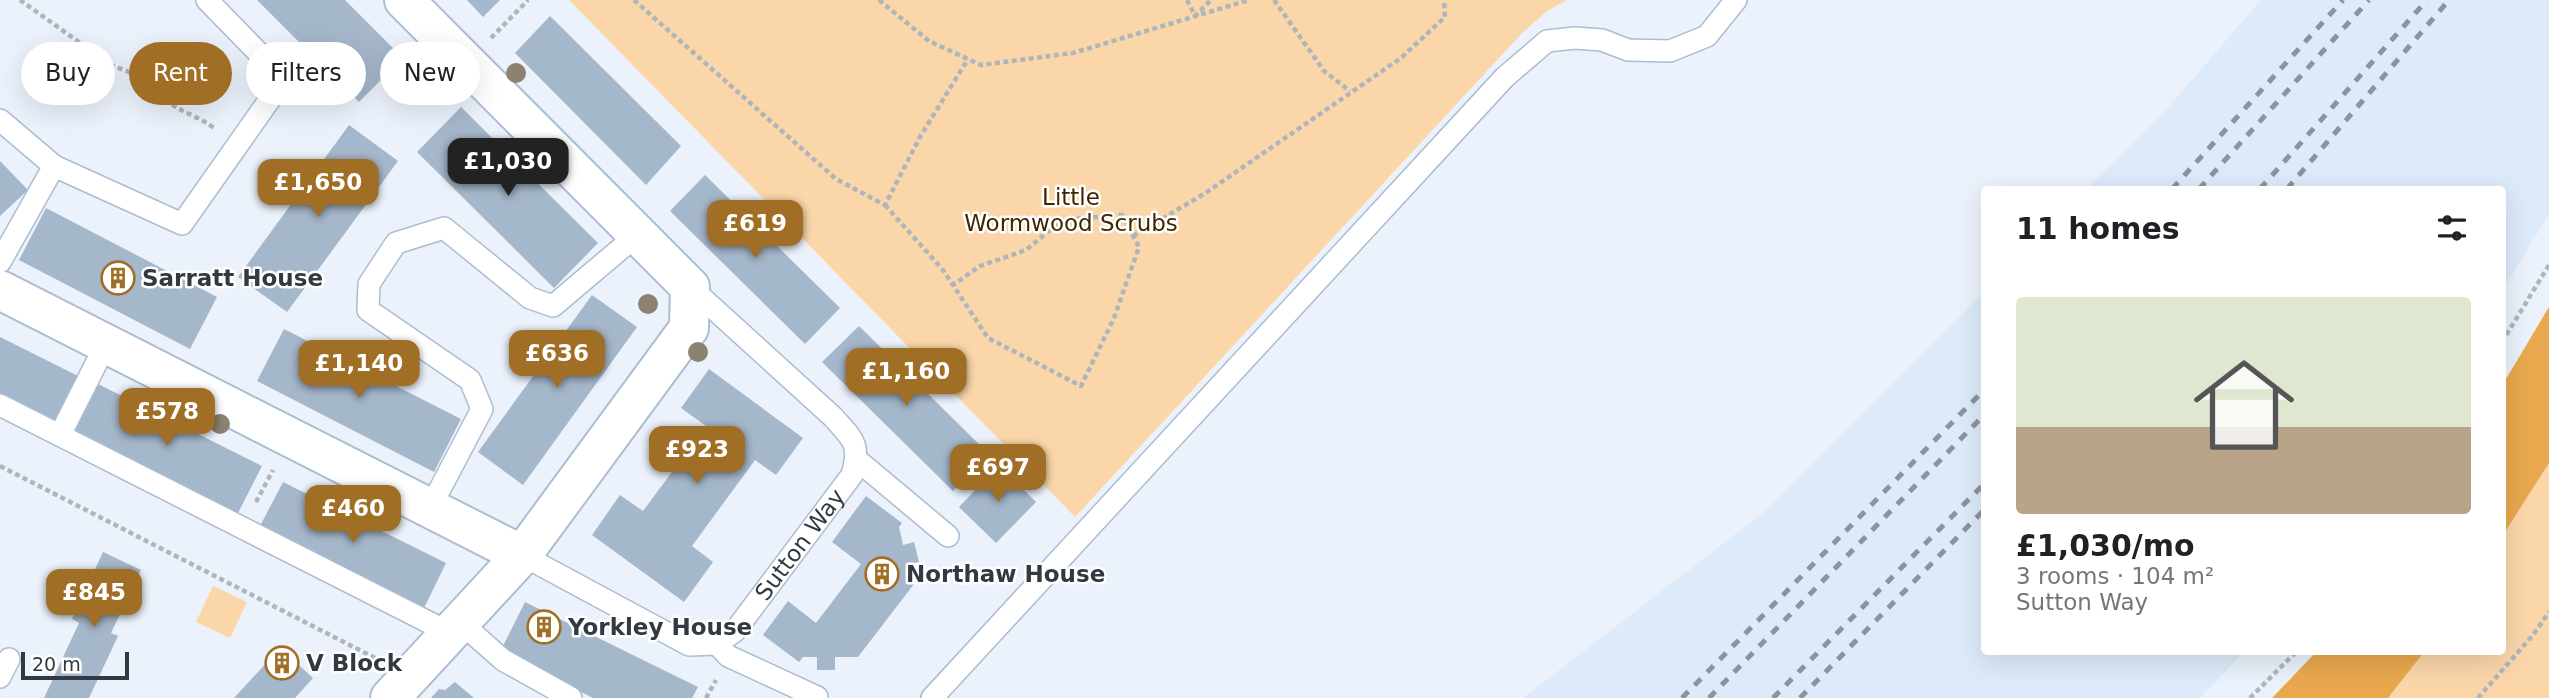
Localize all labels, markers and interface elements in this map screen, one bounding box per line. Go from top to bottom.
chip: Buy [21,42,115,105]
chip: Rent [129,42,232,105]
chip: Filters [246,42,366,105]
chip: New [380,42,480,105]
pin: £1,030 [451,138,565,198]
text: £1,030 [464,148,552,174]
pin: £1,650 [261,160,375,219]
text: £1,650 [274,169,362,195]
park label: Little Wormwood Scrubs [964,184,1178,236]
pin: £619 [714,201,796,260]
icon: filters [2433,209,2471,247]
text: £619 [723,210,787,236]
text: 11 homes [2016,211,2180,246]
building icon: Sarratt House [99,259,137,297]
place label: Sarratt House [142,265,323,291]
pin: £636 [516,330,598,390]
pin: £1,140 [302,340,416,400]
text: £636 [525,340,589,366]
icon: home [2181,342,2307,468]
pin: £1,160 [849,348,963,408]
text: £1,140 [315,350,403,376]
text: £1,160 [862,358,950,384]
pin: £578 [126,388,208,448]
text: £578 [135,398,199,424]
pin: £923 [656,426,738,486]
text: £923 [665,436,729,462]
pin: £697 [957,444,1039,504]
text: £697 [966,454,1030,480]
street label: Sutton Way [750,484,850,605]
pin: £460 [312,486,394,545]
text: £460 [321,495,385,521]
text: £1,030/mo [2016,528,2195,563]
building icon: Northaw House [863,555,901,593]
place label: Northaw House [906,561,1105,587]
text: 3 rooms · 104 m² [2016,563,2214,589]
pin: £845 [53,570,135,629]
text: £845 [62,579,126,605]
text: Sutton Way [2016,589,2148,615]
building icon: Yorkley House [525,608,563,646]
place label: Yorkley House [567,614,752,640]
building icon: V Block [263,644,301,682]
scale bar [21,649,130,681]
place label: V Block [306,650,403,676]
text: 20 m [32,653,81,675]

